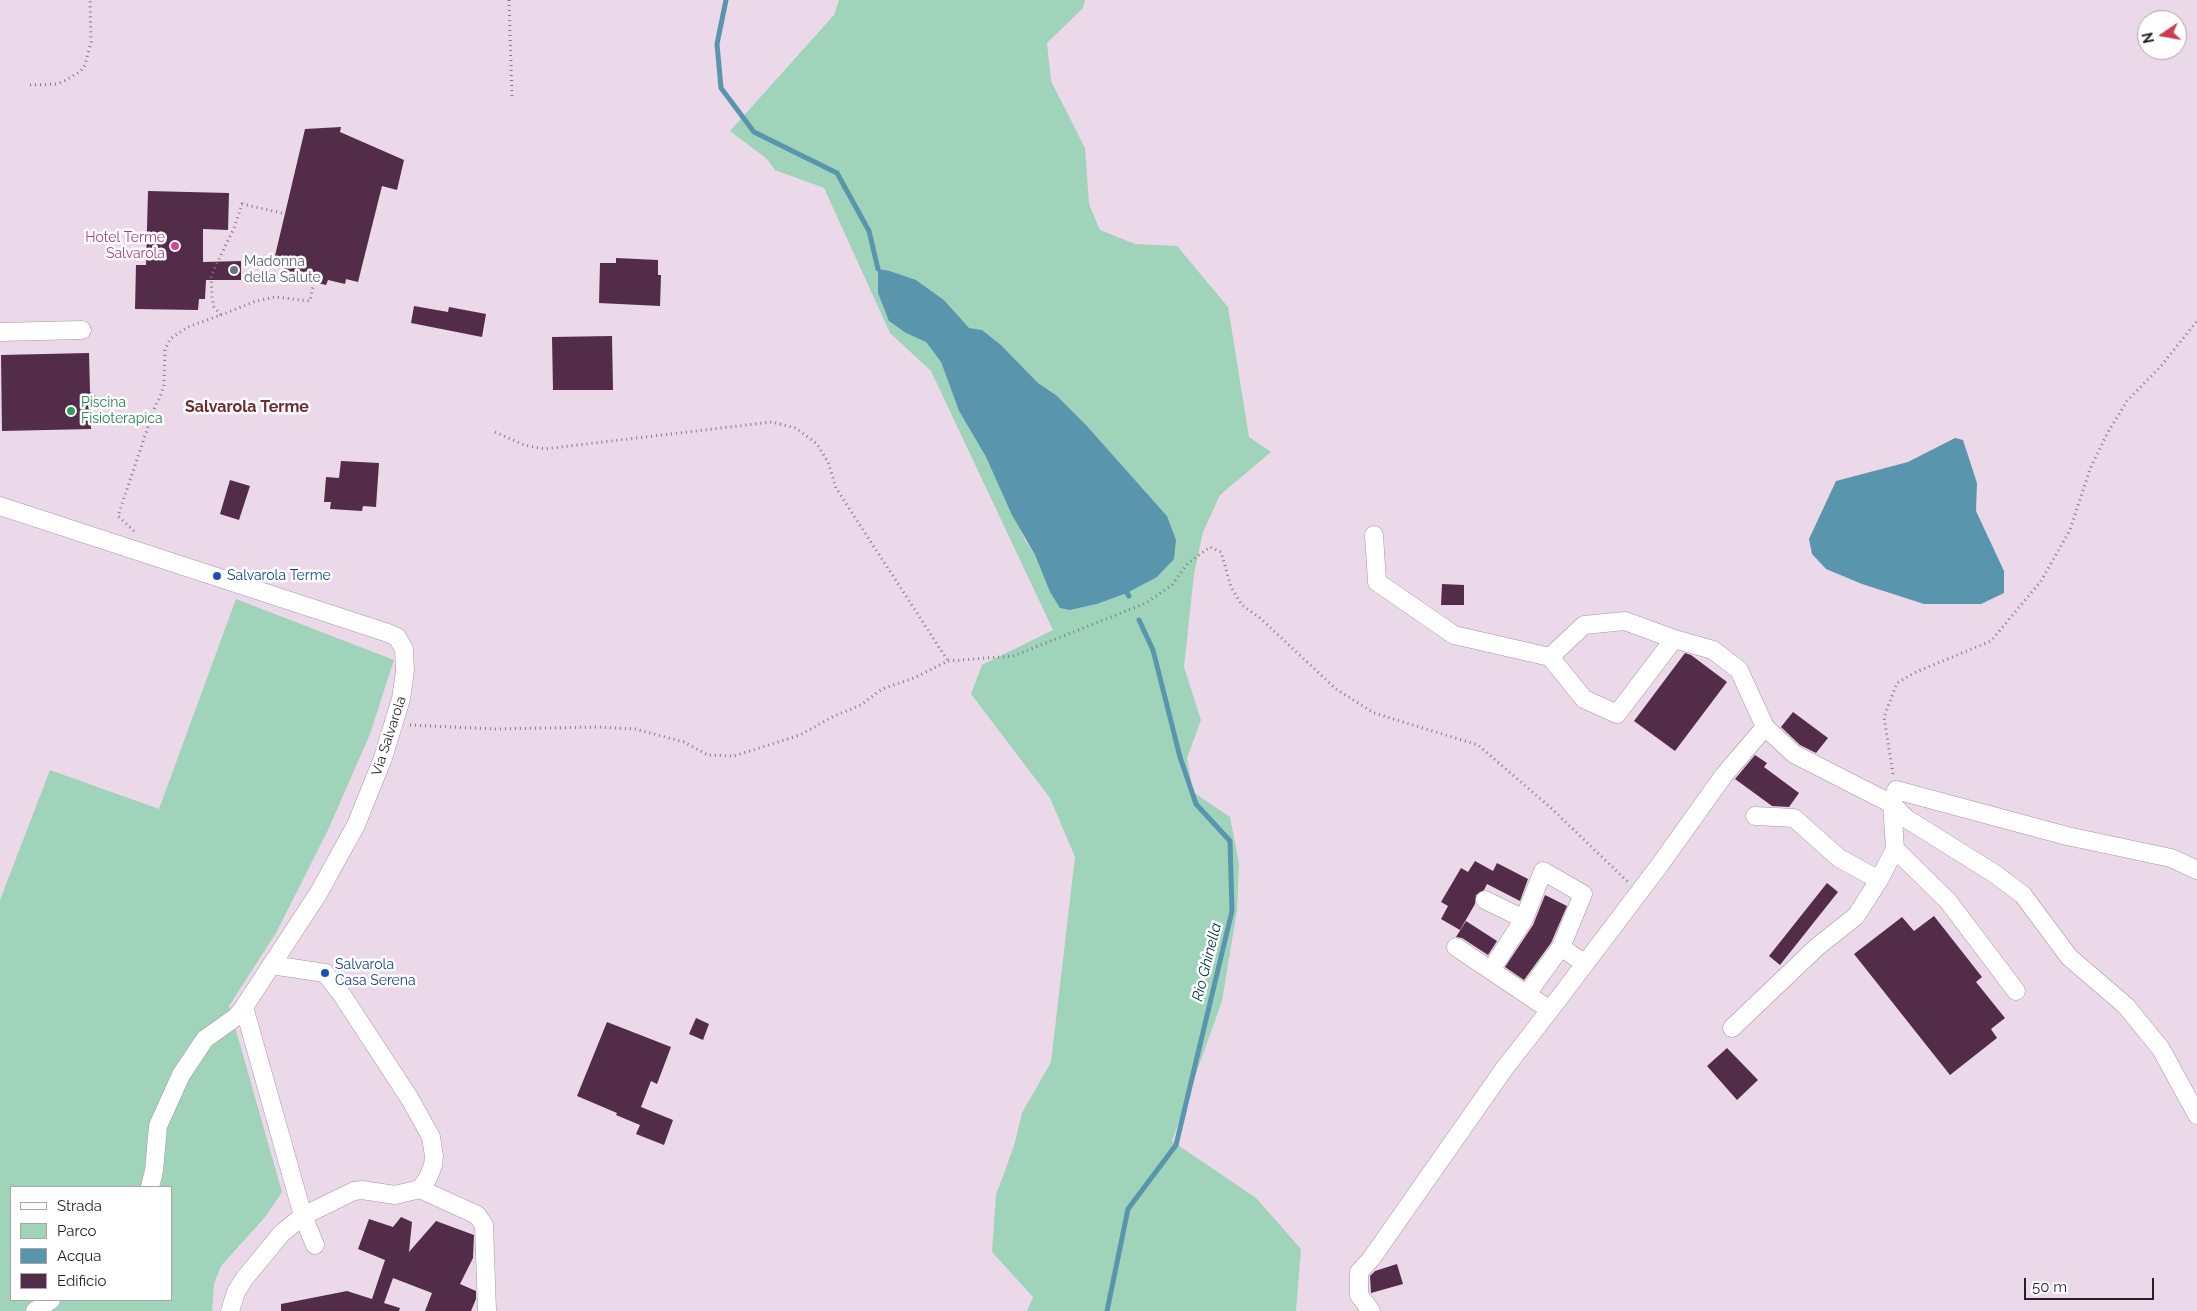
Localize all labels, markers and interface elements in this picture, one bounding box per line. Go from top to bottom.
north arrow [2137,10,2187,60]
text: N [2139,31,2157,45]
place label: Hotel Terme Salvarola [85,230,165,262]
marker: Hotel Terme Salvarola [169,240,181,252]
place label: Madonna della Salute [244,254,321,286]
marker: Madonna della Salute [228,264,240,276]
place label: Piscina Fisioterapica [81,395,163,428]
district label: Salvarola Terme [185,397,309,417]
marker: Piscina Fisioterapica [65,405,77,417]
place label: Salvarola Terme [227,568,331,584]
marker: Salvarola Terme [211,570,223,582]
street label: Via Salvarola [368,694,410,778]
water label: Rio Ghinella [1189,921,1225,1003]
place label: Salvarola Casa Serena [335,957,416,990]
marker: Salvarola Casa Serena [319,967,331,979]
legend [10,1186,172,1301]
text: Strada [57,1197,102,1215]
text: Parco [57,1222,97,1240]
text: Acqua [57,1247,101,1265]
scale bar [2027,1268,2157,1300]
text: Edificio [57,1272,107,1290]
text: 50 m [2032,1278,2067,1296]

